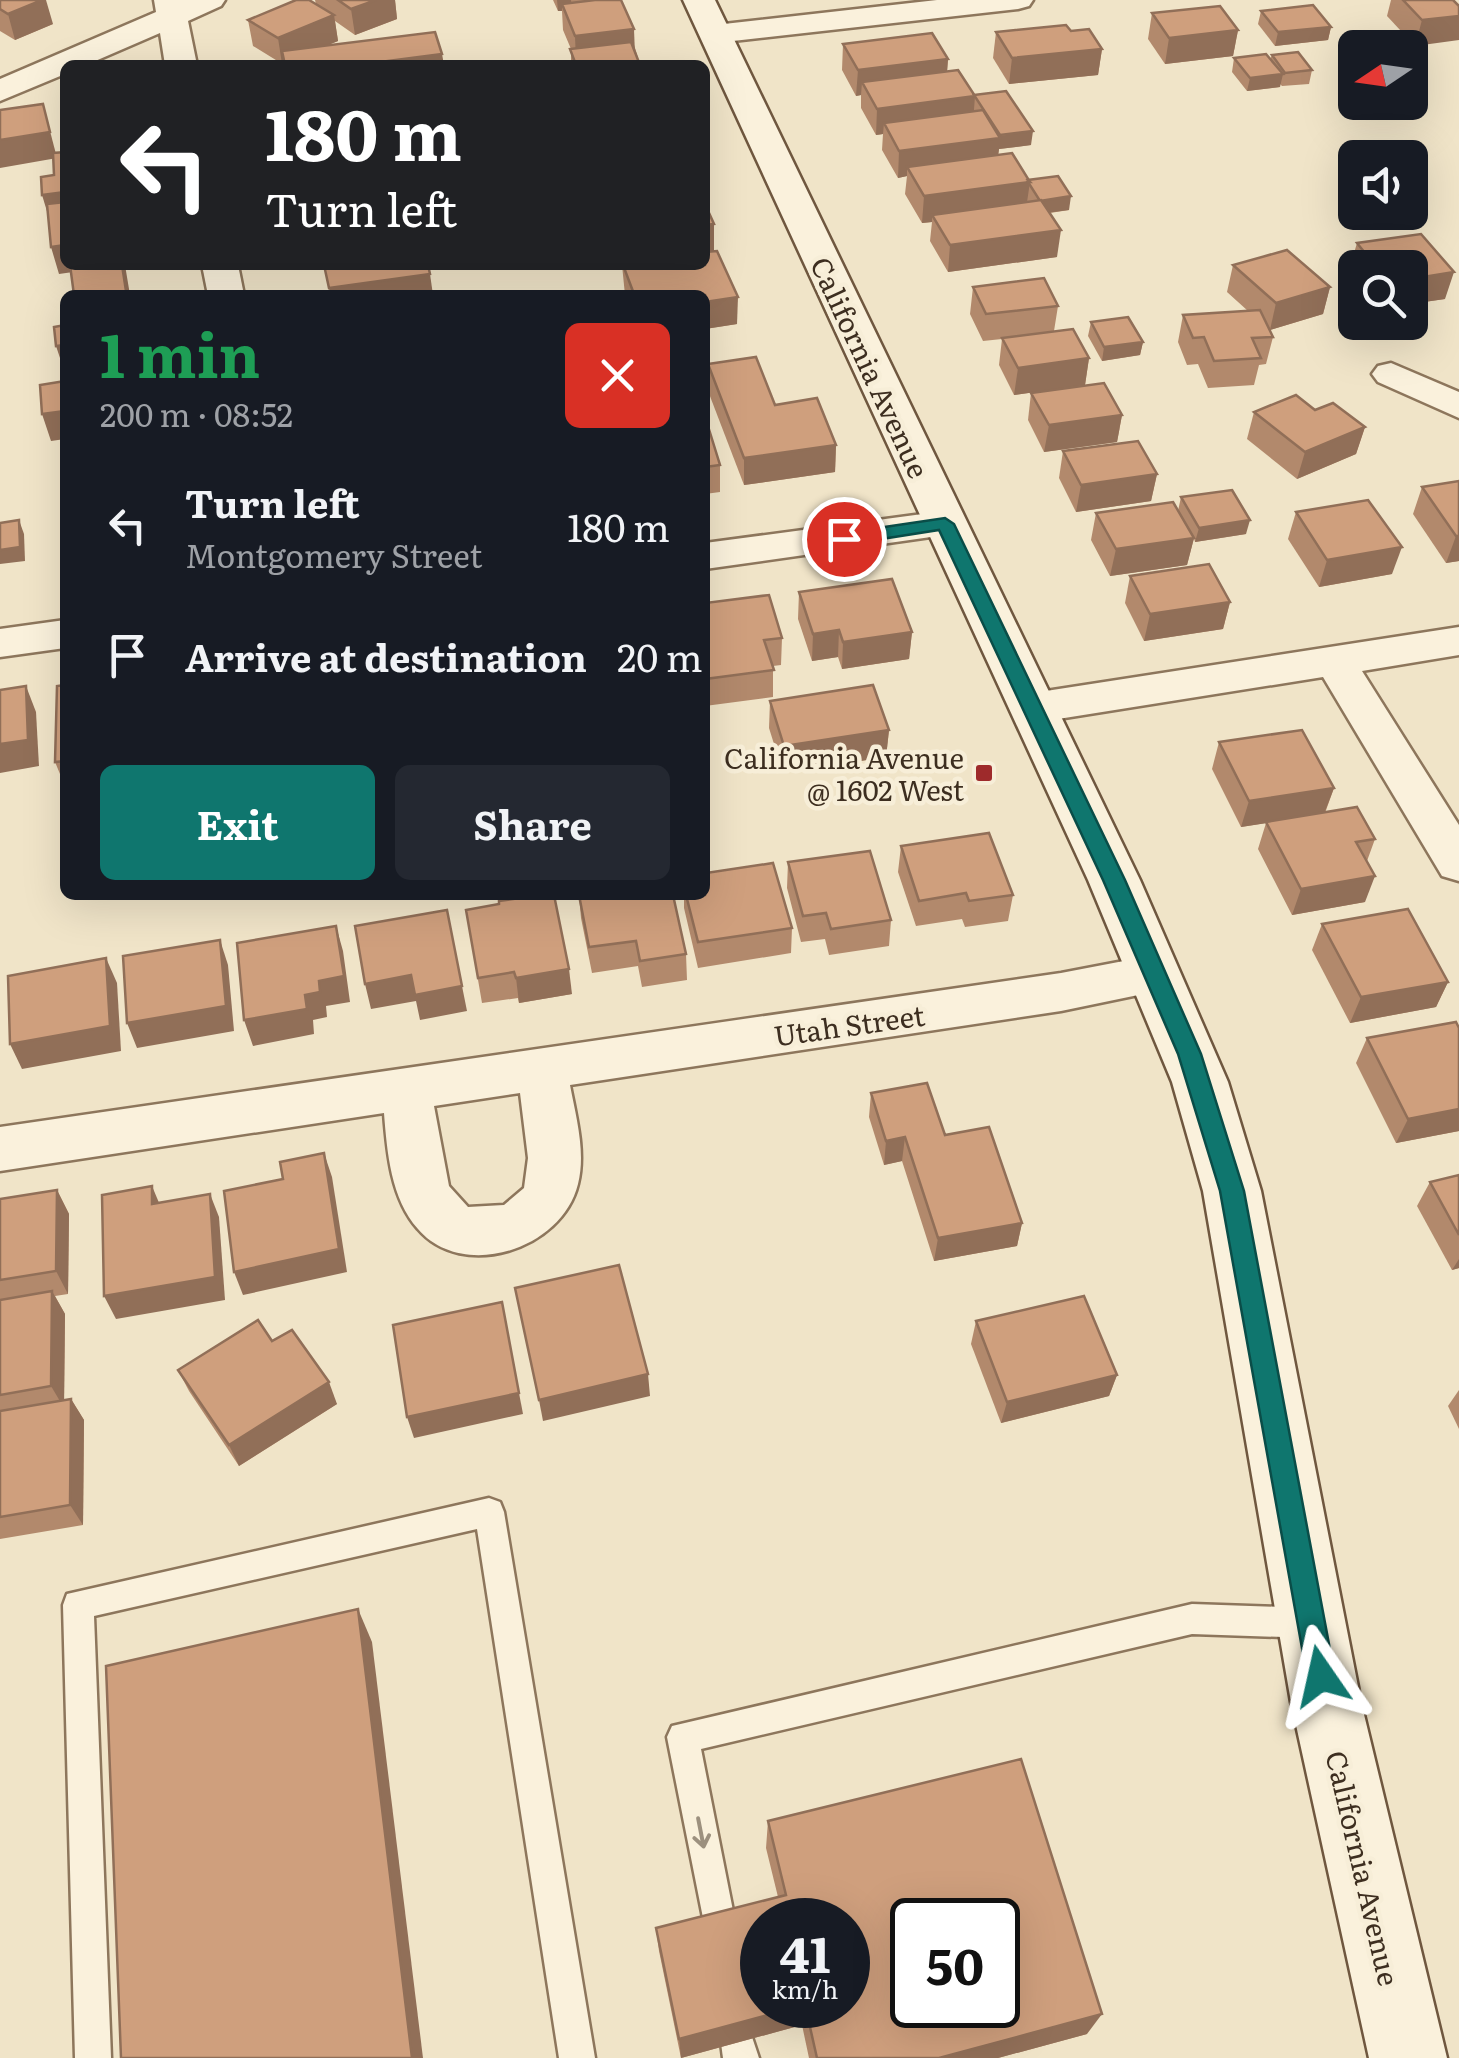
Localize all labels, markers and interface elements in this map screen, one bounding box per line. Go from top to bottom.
north arrow [1338,30,1428,120]
map controls [1338,30,1428,340]
text: 180 m [265,79,462,183]
icon: left [100,100,230,230]
button: sound [1338,140,1428,230]
text: Turn left [265,174,457,241]
street label: California Avenue [801,249,941,485]
button: search [1338,250,1428,340]
text: 1 min [100,307,260,396]
button: close [565,323,670,428]
text: 200 m · 08:52 [100,389,293,437]
text: Turn left [185,473,360,530]
text: 180 m [567,497,670,554]
pin [802,497,887,582]
icon: left [100,498,155,553]
icon: arrive [817,512,872,567]
text: Montgomery Street [185,530,482,578]
text: Arrive at destination [185,627,587,684]
text: 20 m [617,627,703,684]
icon: arrive [100,628,155,683]
place label: California Avenue @ 1602 West [724,736,965,810]
marker: California Avenue @ 1602 West [973,762,995,784]
button: Exit [100,765,375,880]
button: Share [395,765,670,880]
street label: Utah Street [771,993,928,1055]
position arrow [1269,1624,1373,1728]
street label: California Avenue [1317,1746,1411,1990]
one-way arrow [693,1816,712,1848]
speed limit sign: 50 [890,1898,1020,2028]
text: 41 [780,1914,830,1988]
text: km/h [772,1970,838,2007]

